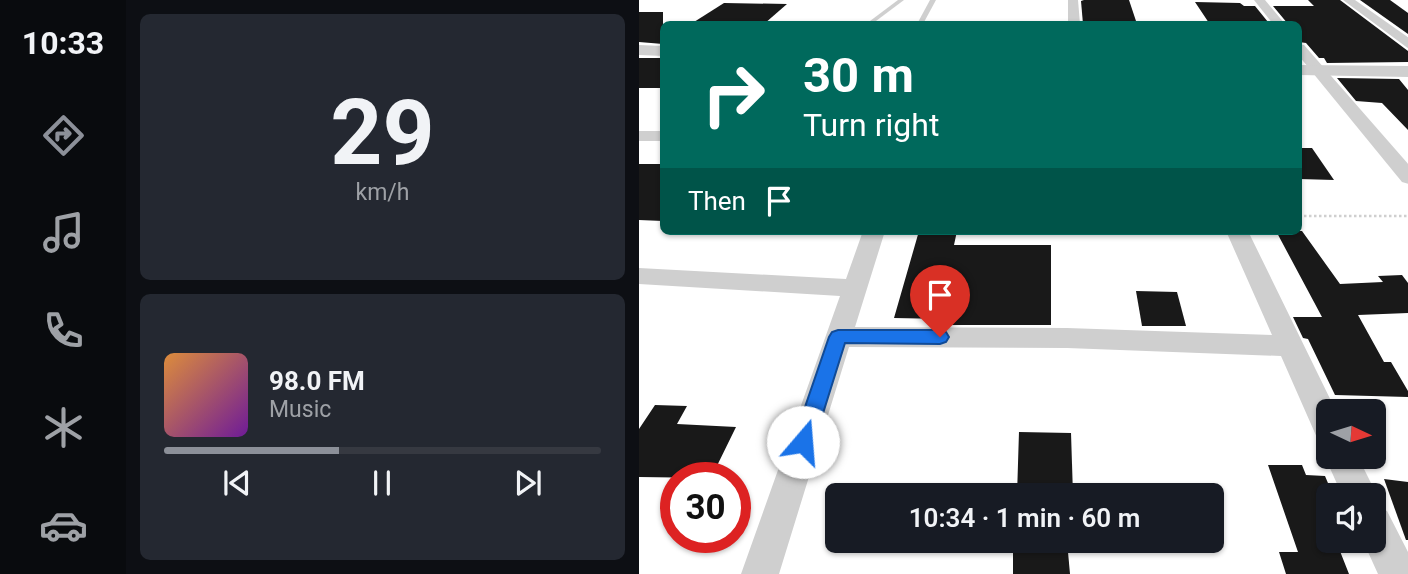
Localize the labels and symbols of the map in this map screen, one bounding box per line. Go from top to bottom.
pin [910,265,970,337]
north arrow [1316,399,1386,469]
position arrow [766,405,840,479]
speed limit sign: 30 [660,462,751,553]

